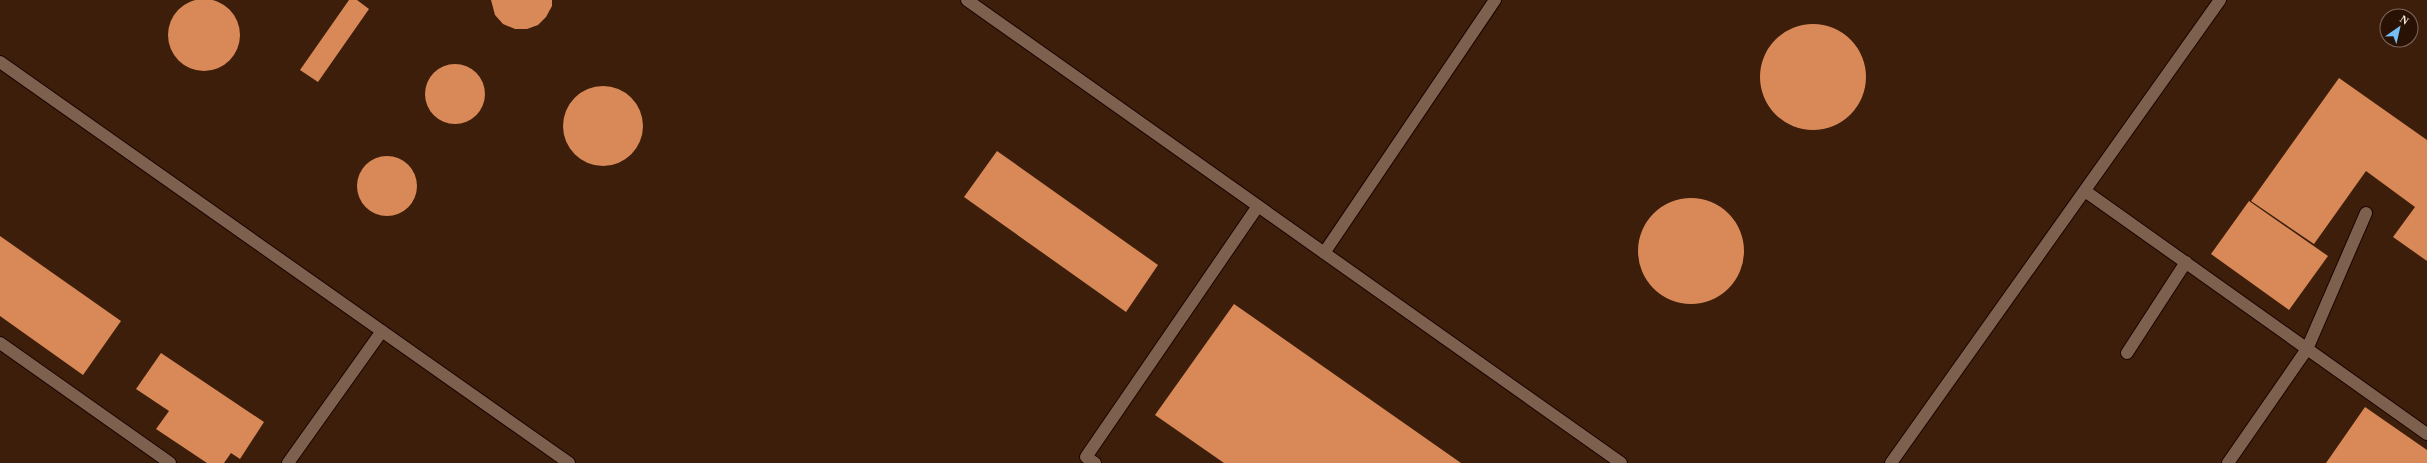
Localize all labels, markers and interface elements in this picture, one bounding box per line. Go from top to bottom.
north arrow [2379,8,2419,48]
text: N [2398,13,2411,27]

